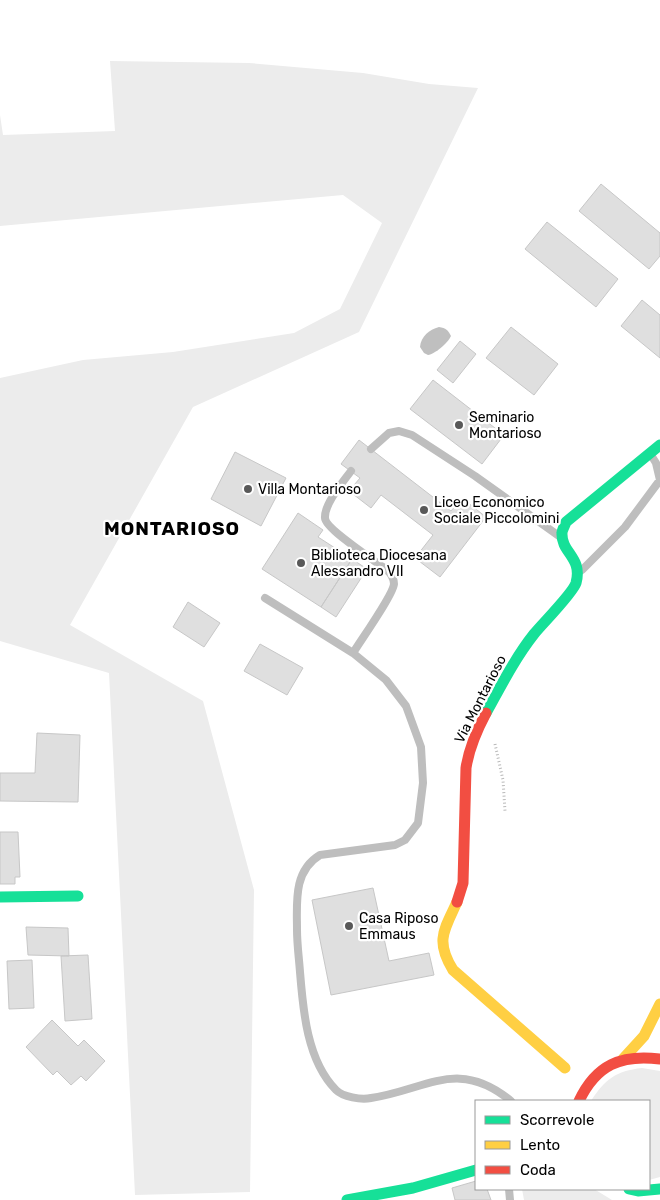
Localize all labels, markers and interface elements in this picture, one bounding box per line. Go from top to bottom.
place label: Seminario Montarioso [469,409,542,442]
marker: Seminario Montarioso [453,419,465,431]
place label: Villa Montarioso [258,481,361,498]
marker: Villa Montarioso [242,483,254,495]
place label: Liceo Economico Sociale Piccolomini [434,494,559,527]
marker: Liceo Economico Sociale Piccolomini [418,504,430,516]
district label: MONTARIOSO [104,517,240,540]
place label: Biblioteca Diocesana Alessandro VII [311,547,447,580]
marker: Biblioteca Diocesana Alessandro VII [295,557,307,569]
street label: Via Montarioso [451,652,510,746]
place label: Casa Riposo Emmaus [359,910,438,943]
marker: Casa Riposo Emmaus [343,920,355,932]
legend [475,1100,650,1190]
text: Scorrevole [520,1111,594,1129]
text: Lento [520,1136,560,1154]
text: Coda [520,1161,556,1179]

